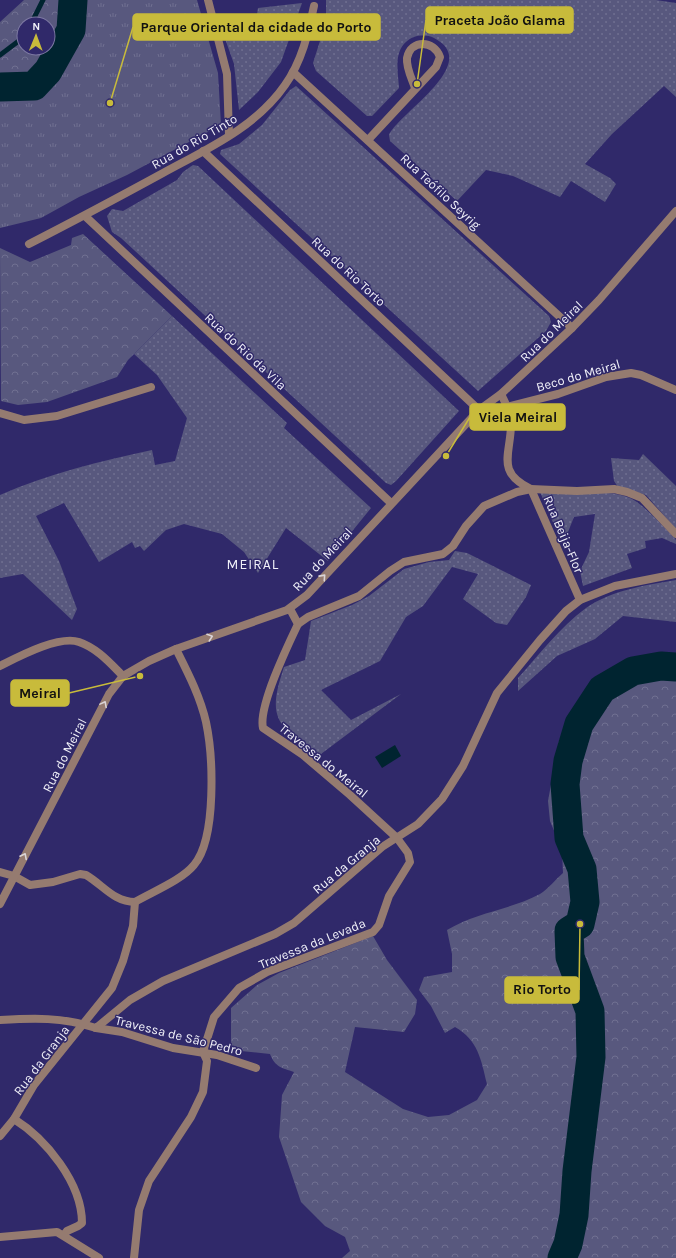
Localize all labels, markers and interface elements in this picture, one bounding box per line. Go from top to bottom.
callout: Praceta João Glama [426,7,573,33]
text: Praceta João Glama [434,12,566,29]
callout: Parque Oriental da cidade do Porto [133,14,380,40]
north arrow [16,16,56,56]
text: Parque Oriental da cidade do Porto [140,19,372,36]
text: N [32,20,40,33]
street label: Rua do Rio Tinto [149,111,240,172]
street label: Rua Teófilo Seyrig [397,150,484,233]
street label: Rua do Rio Torto [309,233,389,309]
street label: Rua do Meiral [517,298,586,365]
street label: Rua do Rio da Vila [202,310,290,393]
street label: Beco do Meiral [534,356,622,395]
callout: Viela Meiral [470,404,565,430]
text: Viela Meiral [479,409,557,426]
street label: Rua Beija-Flor [540,493,587,575]
street label: Rua do Meiral [289,525,355,594]
district label: MEIRAL [227,556,279,573]
one-way arrow [318,575,325,582]
one-way arrow [207,633,214,642]
callout: Meiral [11,680,69,706]
text: Meiral [19,685,61,702]
one-way arrow [99,701,106,708]
street label: Rua do Meiral [39,716,90,795]
street label: Travessa do Meiral [276,720,371,801]
street label: Rua da Granja [310,832,383,897]
one-way arrow [20,853,27,861]
street label: Travessa da Levada [257,915,368,972]
callout: Rio Torto [505,977,579,1003]
text: Rio Torto [513,981,571,998]
street label: Travessa de São Pedro [114,1012,244,1059]
street label: Rua da Granja [10,1023,72,1098]

